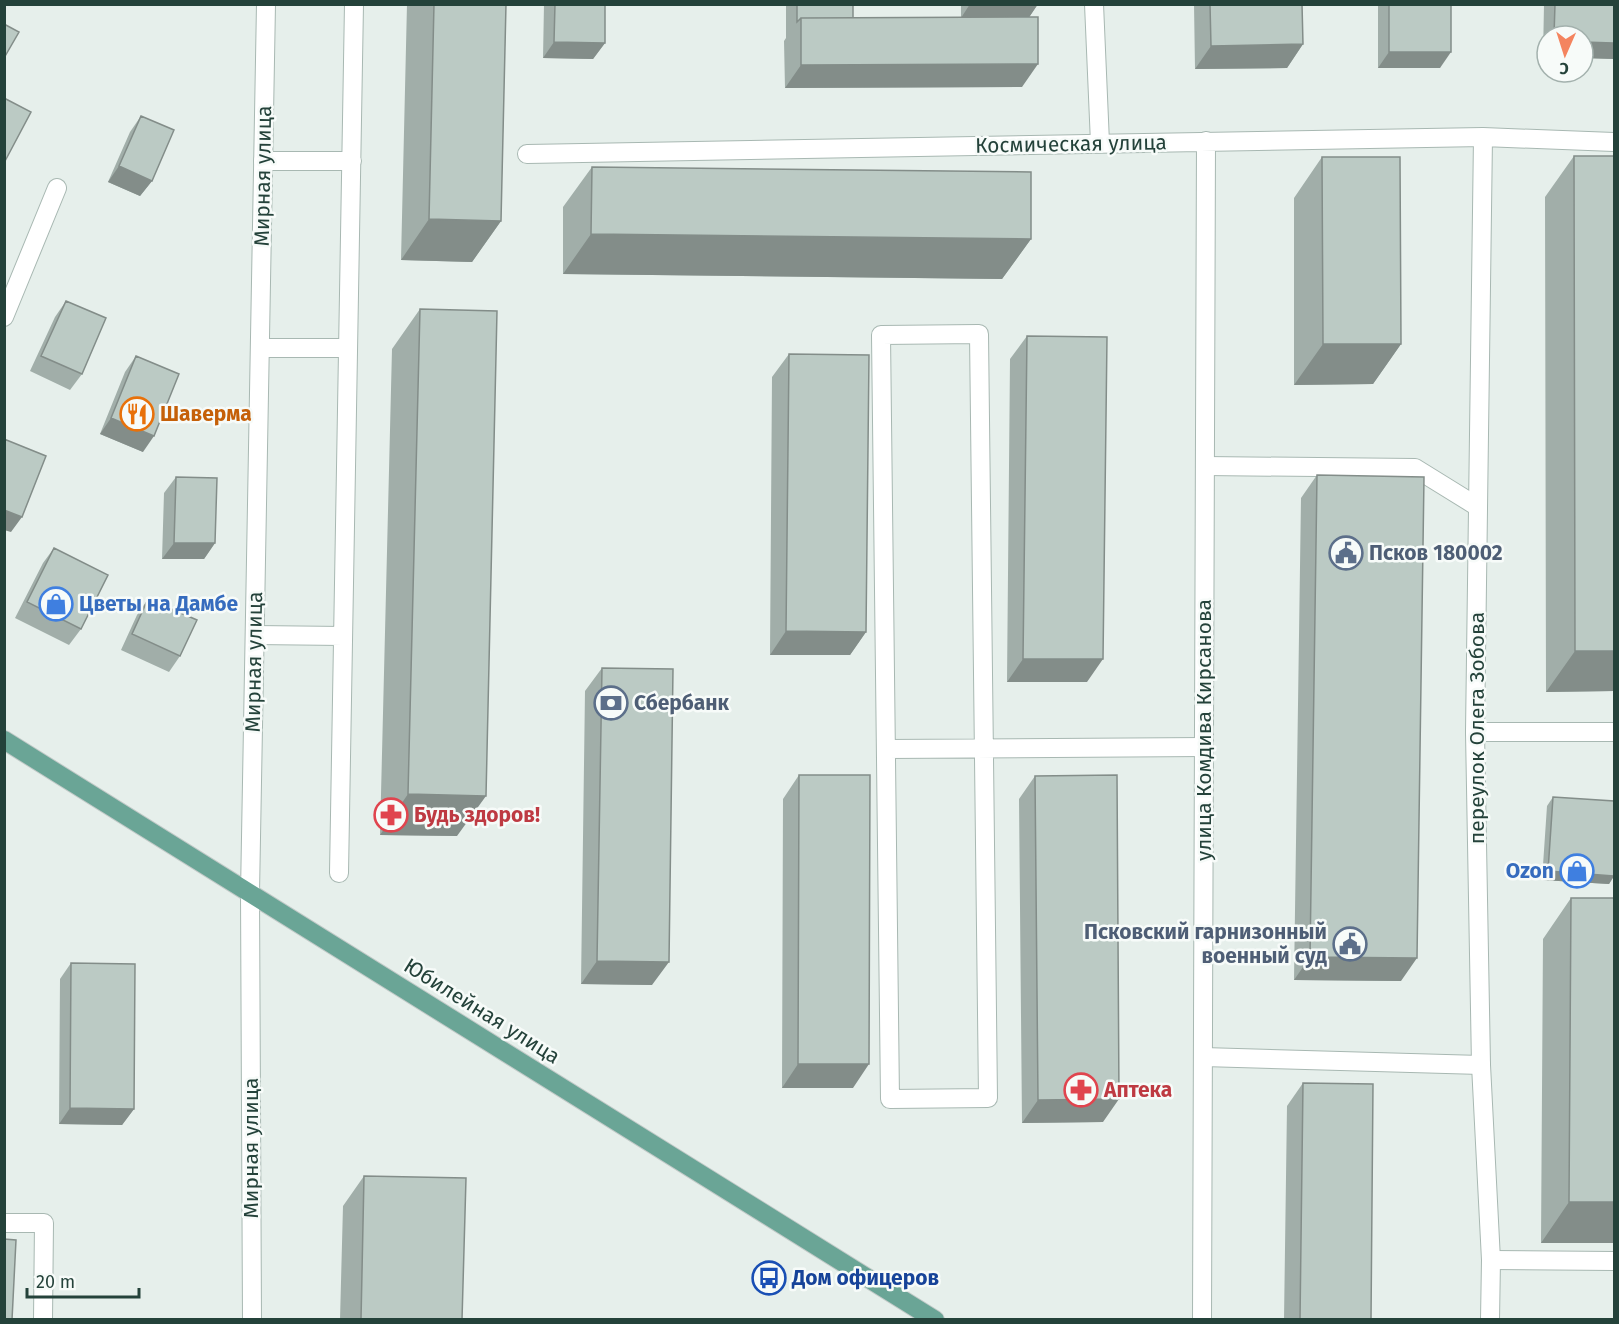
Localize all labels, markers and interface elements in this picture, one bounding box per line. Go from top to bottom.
north arrow [1535,24,1595,84]
text: С [1558,59,1569,78]
street label: Мирная улица [249,105,277,247]
street label: Космическая улица [975,129,1167,159]
restaurant icon: Шаверма [119,396,155,432]
place label: Шаверма [160,401,252,427]
public building icon: Псков 180002 [1328,535,1364,571]
place label: Псков 180002 [1369,540,1503,566]
shop icon: Цветы на Дамбе [38,586,74,622]
place label: Цветы на Дамбе [79,591,239,617]
street label: Мирная улица [240,591,268,733]
street label: улица Комдива Кирсанова [1191,599,1217,861]
street label: переулок Олега Зобова [1464,612,1490,844]
bank icon: Сбербанк [593,685,629,721]
place label: Сбербанк [634,690,729,716]
pharmacy icon: Будь здоров! [373,797,409,833]
place label: Будь здоров! [414,802,540,828]
shop icon: Ozon [1559,853,1595,889]
place label: Ozon [1506,858,1554,884]
place label: Псковский гарнизонный военный суд [1084,919,1327,969]
public building icon: Псковский гарнизонный военный суд [1332,926,1368,962]
street label: Юбилейная улица [399,952,565,1070]
pharmacy icon: Аптека [1063,1072,1099,1108]
place label: Аптека [1103,1077,1172,1103]
street label: Мирная улица [238,1078,264,1218]
bus stop icon: Дом офицеров [751,1260,787,1296]
scale bar [27,1261,140,1299]
place label: Дом офицеров [791,1265,939,1291]
text: 20 m [36,1271,75,1293]

